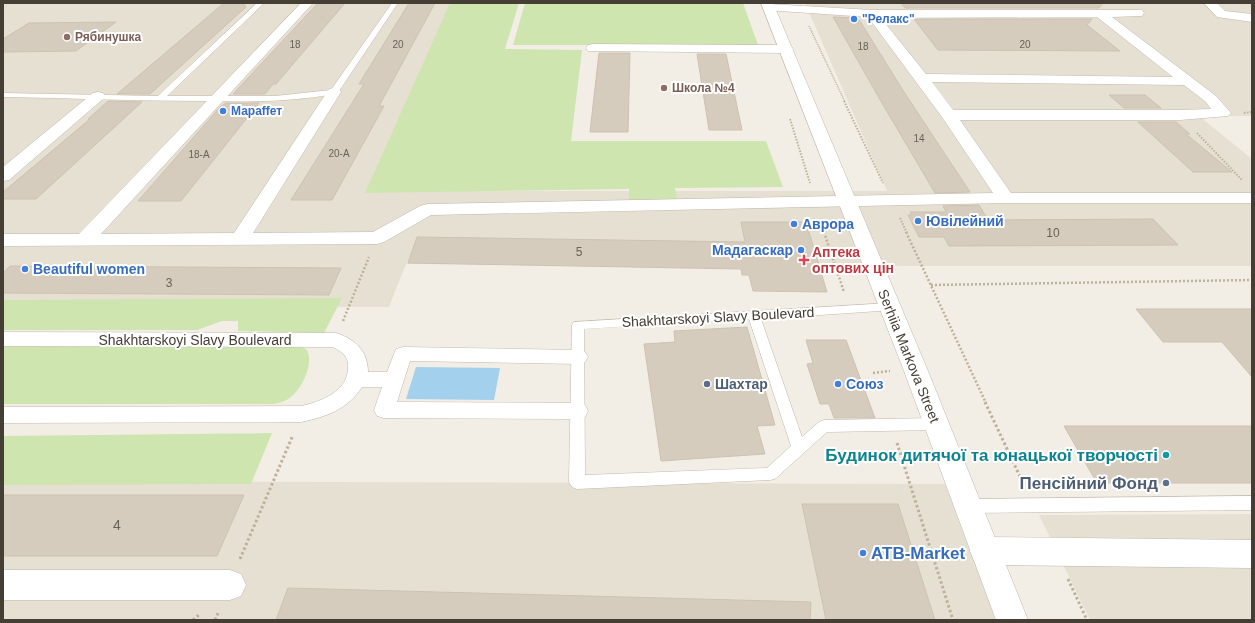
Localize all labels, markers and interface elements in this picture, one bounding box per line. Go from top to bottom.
place label: "Релакс" [862,12,915,26]
marker: "Релакс" [849,14,859,24]
place label: Рябинушка [75,30,142,44]
marker: Рябинушка [62,32,72,42]
house number: 18 [289,39,301,50]
house number: 20 [392,39,404,50]
house number: 20 [1019,39,1031,50]
house number: 18 [857,41,869,52]
place label: Школа №4 [672,81,735,95]
marker: Школа №4 [659,83,669,93]
place label: Мараffет [231,104,282,118]
marker: Мараffет [218,106,228,116]
house number: 14 [913,133,925,144]
house number: 20-А [328,148,350,159]
house number: 18-А [188,149,210,160]
place label: Ювілейний [926,213,1004,229]
place label: Аврора [802,216,854,232]
marker: Ювілейний [913,216,923,226]
marker: Аврора [789,219,799,229]
house number: 10 [1046,226,1060,240]
place label: Мадагаскар [712,242,793,258]
place label: Аптека оптових цін [812,244,894,276]
house number: 5 [576,245,583,259]
marker: Мадагаскар [796,245,806,255]
marker: Аптека оптових цін [799,255,809,265]
place label: Beautiful women [33,261,145,277]
marker: Beautiful women [20,264,30,274]
house number: 3 [166,276,173,290]
street label: Serhiia Markova Street [875,287,943,425]
street label: Shakhtarskoyi Slavy Boulevard [621,304,815,330]
street label: Shakhtarskoyi Slavy Boulevard [99,332,292,348]
place label: Шахтар [715,376,768,392]
place label: Союз [846,376,884,392]
marker: Шахтар [702,379,712,389]
marker: Союз [833,379,843,389]
place label: Будинок дитячої та юнацької творчості [825,446,1158,465]
marker: Будинок дитячої та юнацької творчості [1161,450,1171,460]
place label: Пенсійний Фонд [1020,474,1158,493]
marker: Пенсійний Фонд [1161,478,1171,488]
house number: 4 [113,517,121,533]
place label: ATB-Market [871,544,965,563]
marker: ATB-Market [858,548,868,558]

